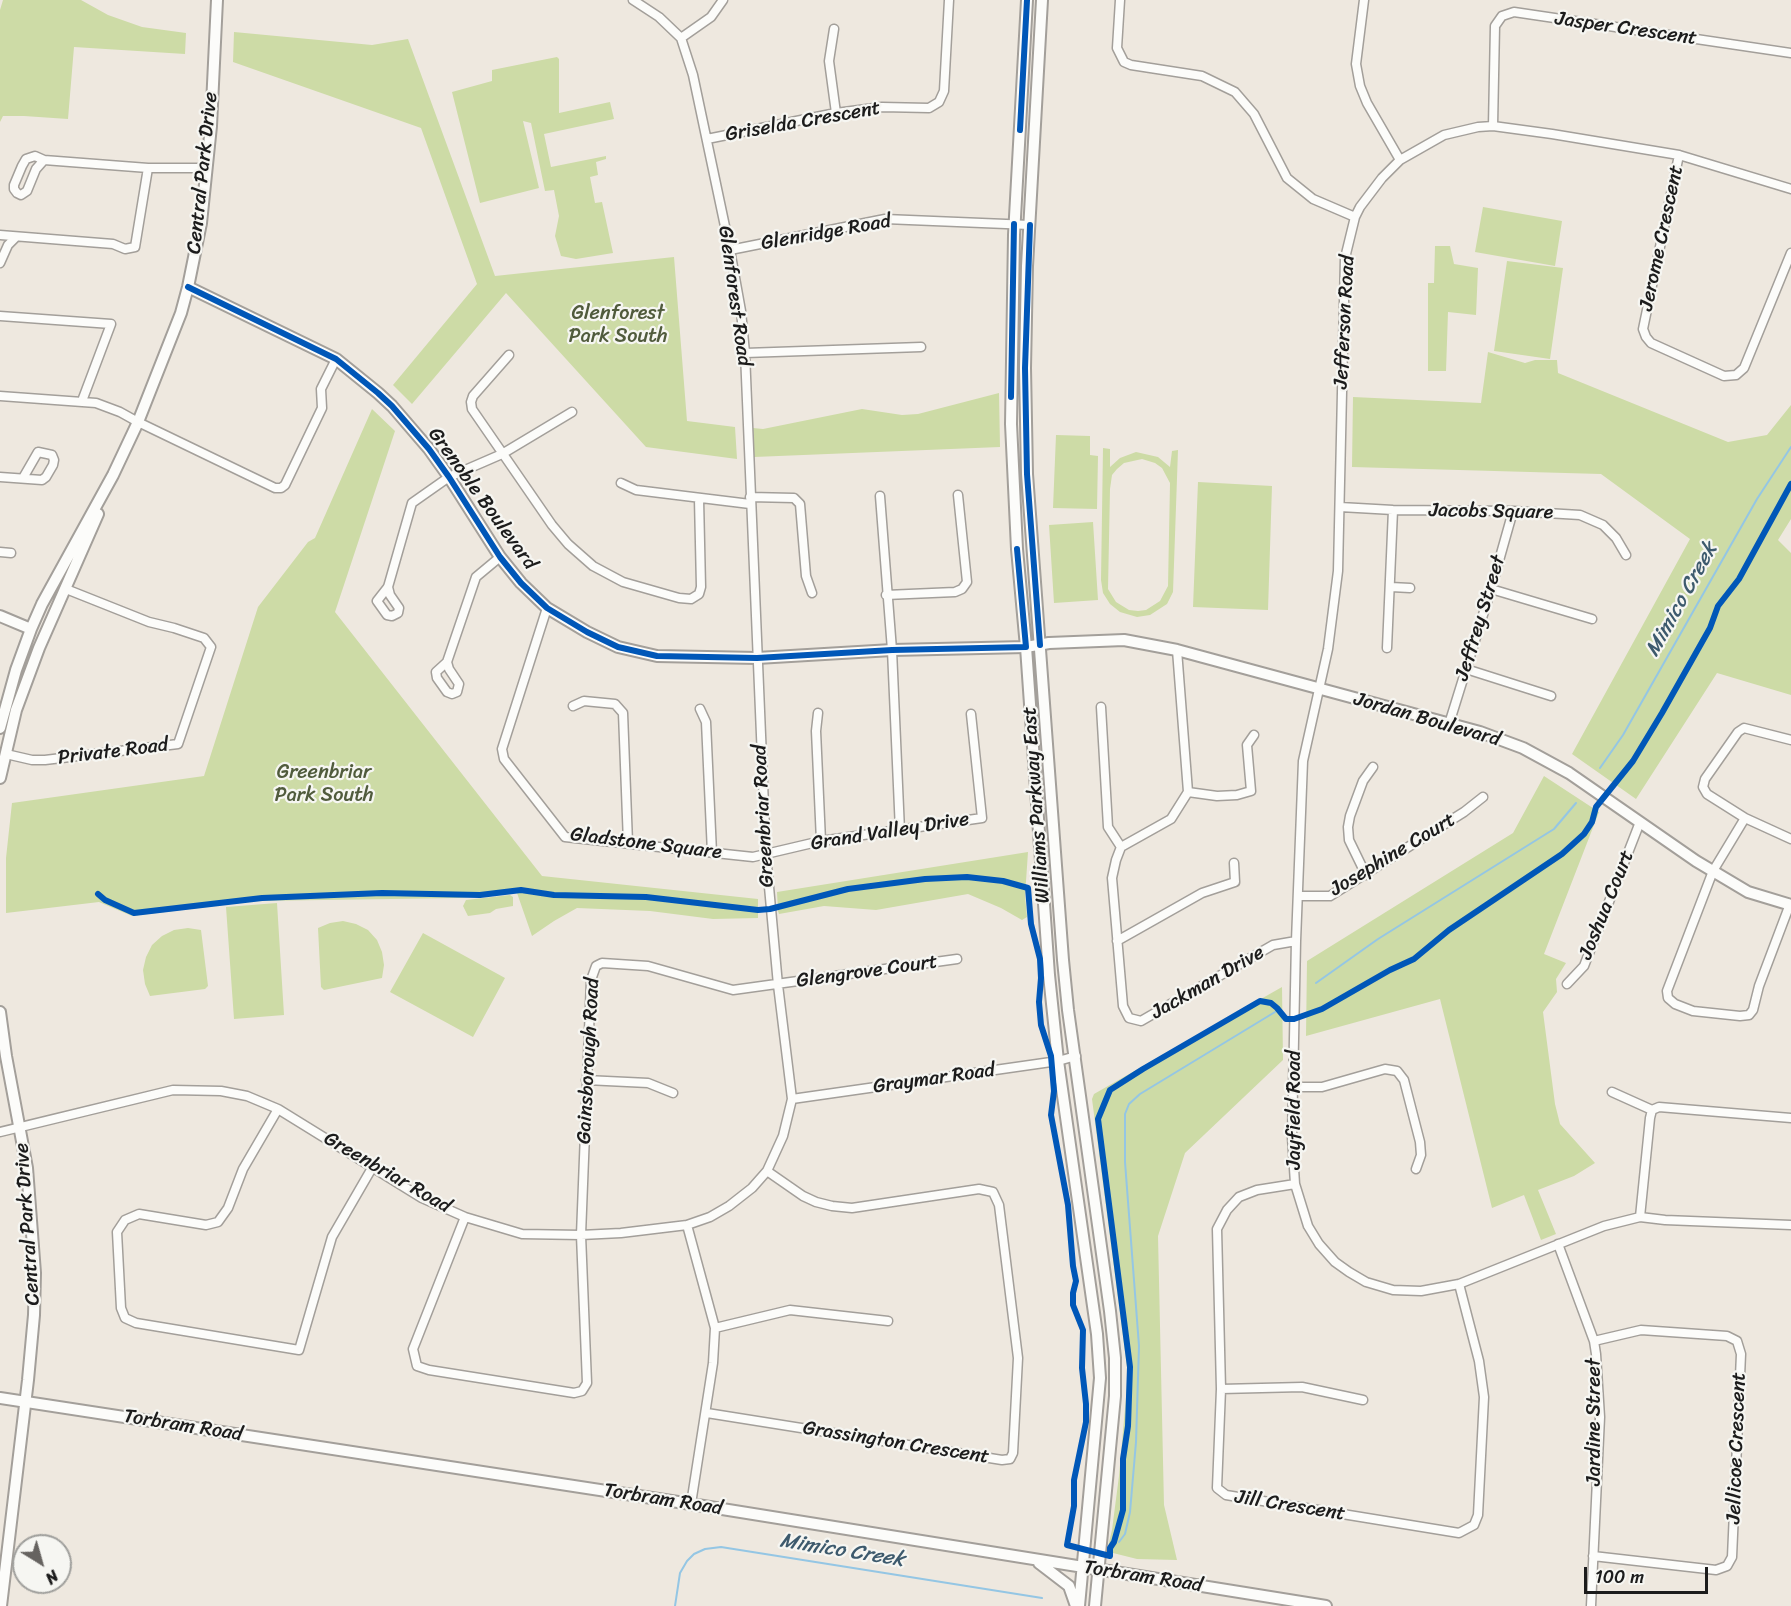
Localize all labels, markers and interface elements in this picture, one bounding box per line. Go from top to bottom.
street label: Jasper Crescent [1554,7,1698,51]
street label: Central Park Drive [183,91,223,255]
street label: Griselda Crescent [724,97,882,147]
street label: Jerome Crescent [1635,163,1689,313]
street label: Glenridge Road [759,210,893,256]
street label: Glenforest Road [712,224,756,368]
street label: Jefferson Road [1330,255,1360,389]
park label: Glenforest Park South [569,302,667,349]
street label: Grenoble Boulevard [422,423,542,575]
street label: Jacobs Square [1429,499,1553,525]
water label: Mimico Creek [1641,539,1723,661]
street label: Jeffrey Street [1451,553,1511,683]
street label: Jordan Boulevard [1351,688,1503,752]
street label: Williams Parkway East [1018,706,1056,904]
street label: Private Road [56,733,170,771]
street label: Greenbriar Road [748,744,780,888]
park label: Greenbriar Park South [275,761,373,808]
street label: Grand Valley Drive [809,808,971,856]
street label: Josephine Court [1326,808,1460,902]
street label: Gladstone Square [569,823,723,865]
street label: Joshua Court [1574,847,1640,963]
street label: Jackman Drive [1147,941,1269,1025]
street label: Glengrove Court [795,950,939,994]
street label: Gainsborough Road [573,977,605,1145]
street label: Jayfield Road [1283,1050,1307,1170]
street label: Graymar Road [872,1059,996,1099]
street label: Greenbriar Road [319,1127,455,1219]
street label: Central Park Drive [10,1142,46,1306]
street label: Jardine Street [1583,1358,1607,1486]
street label: Jellicoe Crescent [1722,1372,1752,1524]
street label: Torbram Road [122,1405,244,1447]
street label: Grassington Crescent [801,1416,991,1470]
street label: Torbram Road [602,1479,724,1521]
street label: Jill Crescent [1233,1485,1347,1527]
water label: Mimico Creek [778,1529,906,1573]
north arrow [12,1534,72,1594]
scale bar [1587,1555,1712,1593]
street label: Torbram Road [1082,1556,1204,1598]
text: 100 m [1595,1561,1644,1593]
text: N [39,1562,65,1592]

